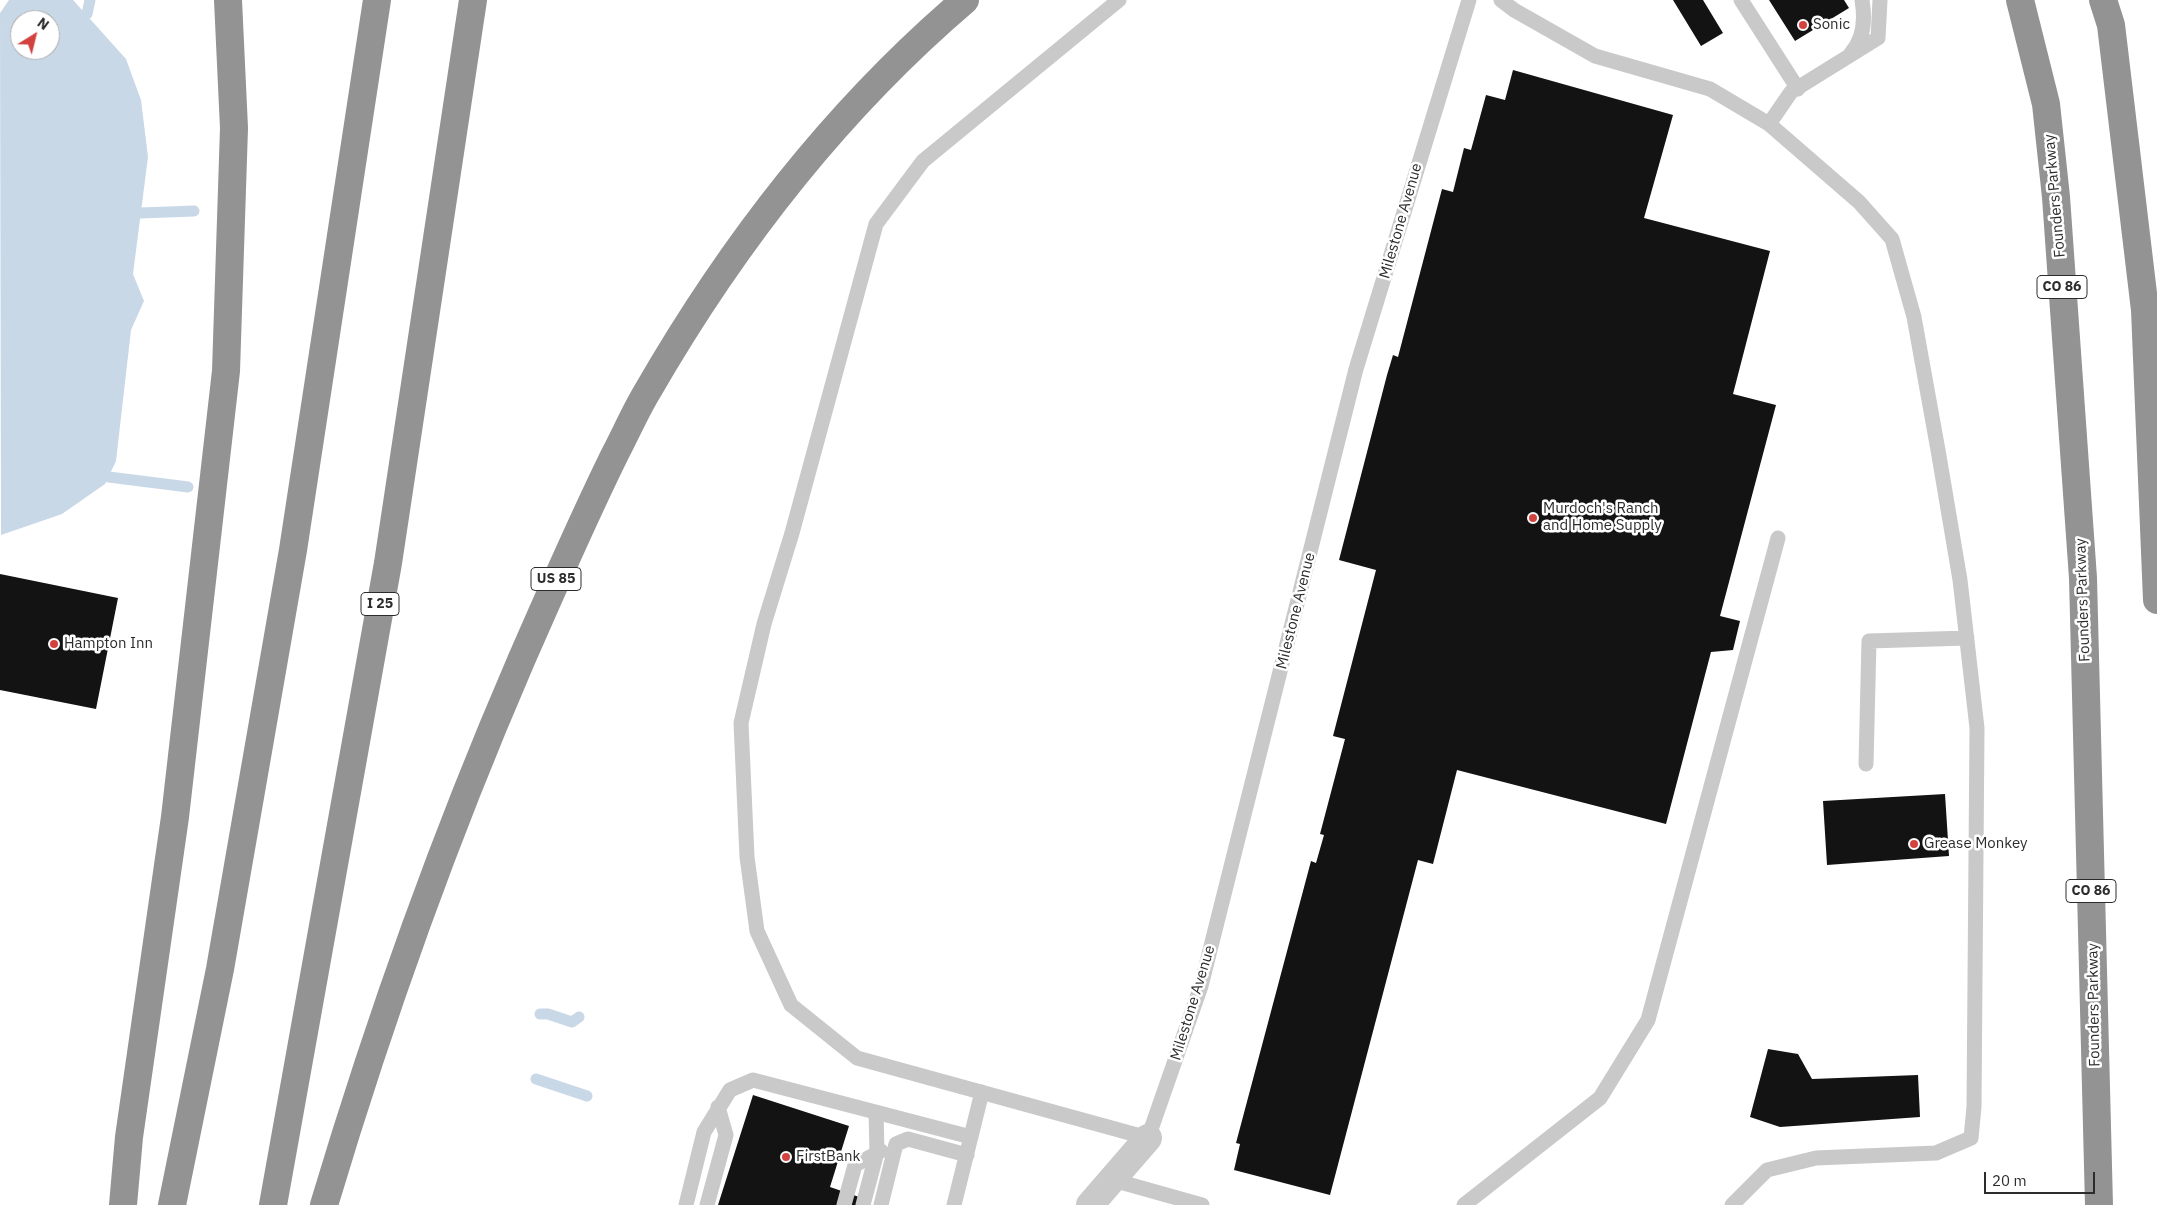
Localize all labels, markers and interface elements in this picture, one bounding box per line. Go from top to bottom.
north arrow [10,10,60,60]
text: N [34,13,53,34]
place label: Sonic [1813,16,1850,34]
marker: Sonic [1797,19,1809,31]
street label: Founders Parkway [2041,134,2069,258]
street label: Milestone Avenue [1376,161,1426,281]
road number: CO 86 [2037,276,2087,298]
place label: Murdoch's Ranch and Home Supply [1543,500,1662,535]
marker: Murdoch's Ranch and Home Supply [1527,512,1539,524]
street label: Founders Parkway [2072,538,2094,662]
street label: Milestone Avenue [1273,551,1319,671]
road number: US 85 [531,568,581,590]
road number: I 25 [361,592,399,616]
place label: Hampton Inn [64,635,153,653]
marker: Hampton Inn [48,638,60,650]
place label: Grease Monkey [1924,835,2028,853]
marker: Grease Monkey [1908,838,1920,850]
road number: CO 86 [2066,879,2116,902]
street label: Milestone Avenue [1167,943,1219,1063]
street label: Founders Parkway [2084,943,2104,1067]
place label: FirstBank [796,1148,860,1166]
marker: FirstBank [780,1151,792,1163]
scale bar [1987,1162,2098,1194]
text: 20 m [1992,1171,2027,1190]

